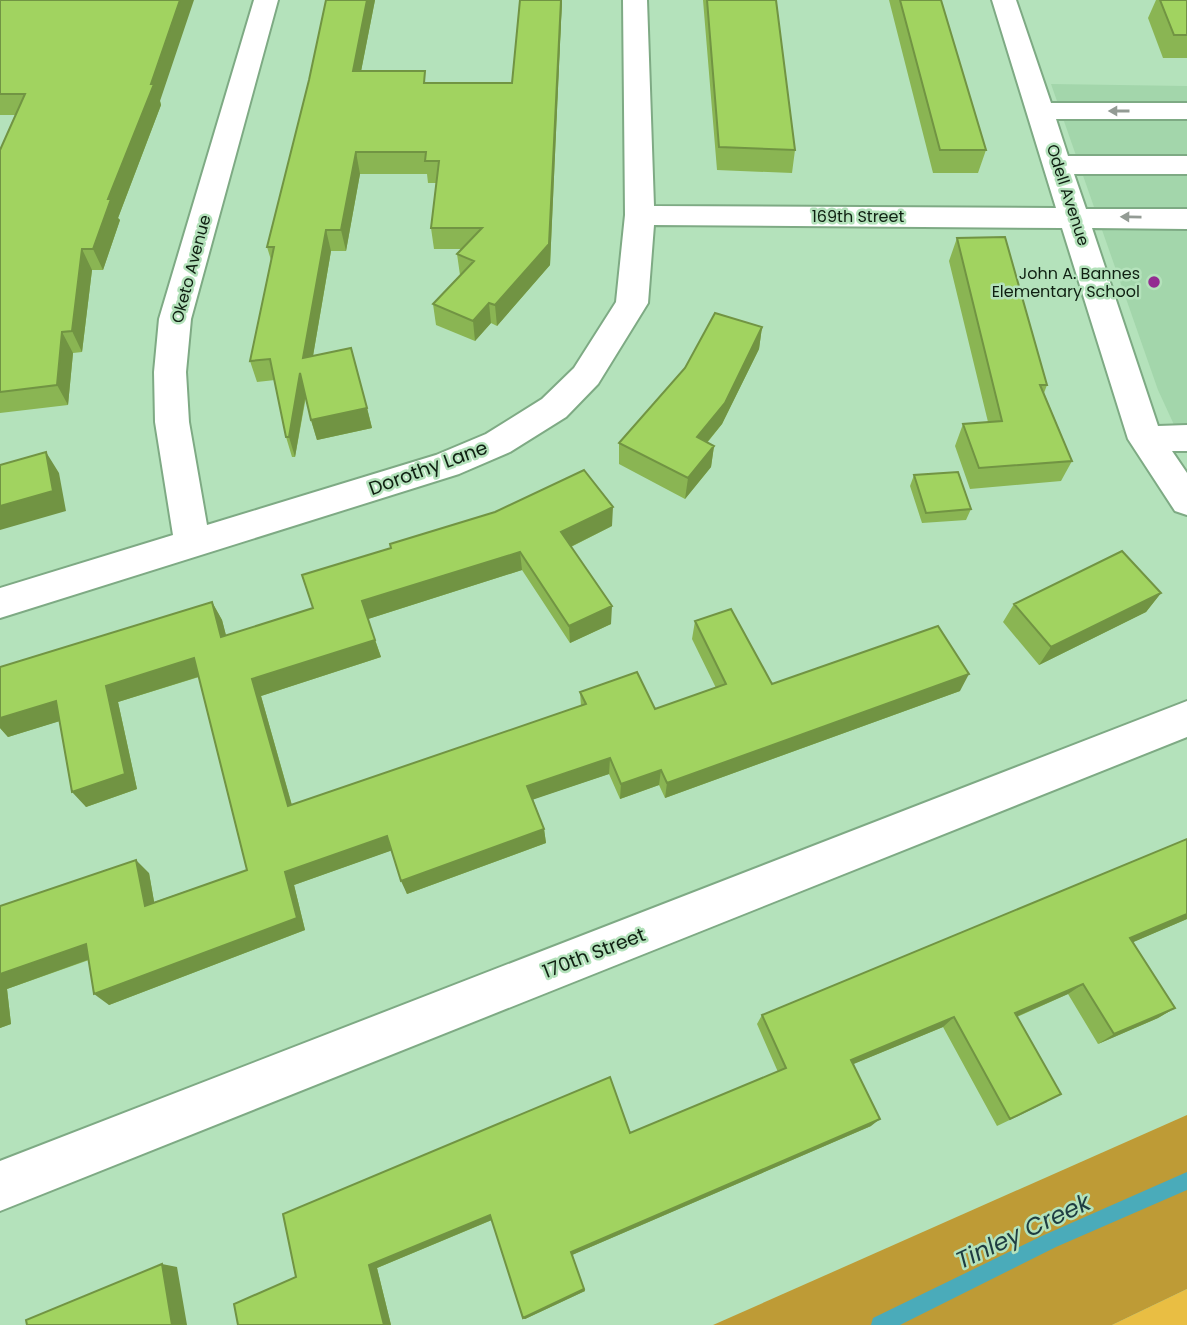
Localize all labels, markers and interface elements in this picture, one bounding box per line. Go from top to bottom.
one-way arrow [1108,105,1130,117]
street label: Odell Avenue [1041,141,1095,249]
street label: 169th Street [812,205,904,228]
one-way arrow [1120,211,1142,223]
street label: Oketo Avenue [166,212,217,326]
place label: John A. Bannes Elementary School [992,262,1140,303]
marker: John A. Bannes Elementary School [1146,274,1162,290]
street label: Dorothy Lane [365,434,491,502]
street label: 170th Street [539,921,649,985]
water label: Tinley Creek [950,1185,1097,1277]

